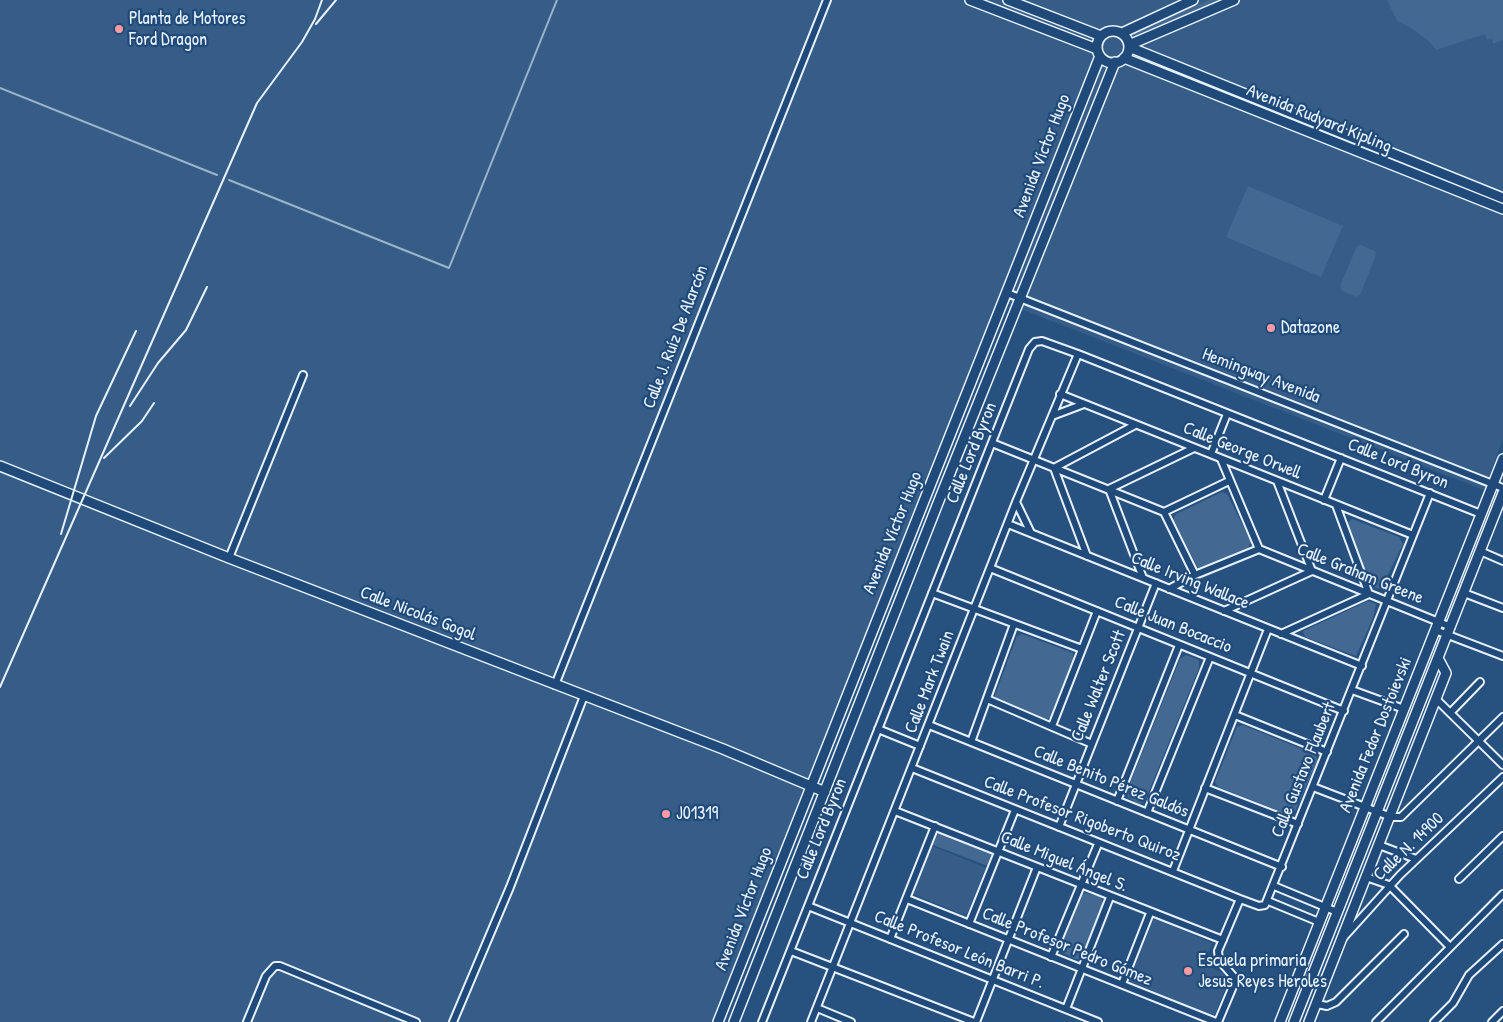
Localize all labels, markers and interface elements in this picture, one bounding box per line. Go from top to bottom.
place label: Planta de Motores Ford Dragon [129,8,246,50]
marker: Planta de Motores Ford Dragon [113,23,125,35]
street label: Avenida Rudyard Kipling [1243,80,1395,158]
street label: Avenida Víctor Hugo [1009,91,1075,221]
street label: Calle J. Ruíz De Alarcón [639,262,713,412]
place label: Datazone [1281,317,1340,339]
marker: Datazone [1265,322,1277,334]
street label: Hemingway Avenida [1199,344,1323,408]
street label: Calle Lord Byron [942,399,1002,507]
street label: Calle George Orwell [1180,417,1304,485]
street label: Calle Lord Byron [1344,434,1452,494]
street label: Avenida Víctor Hugo [859,469,927,597]
street label: Calle Graham Greene [1293,539,1427,609]
street label: Calle Irving Wallace [1128,547,1252,615]
street label: Calle Nicolás Gogol [357,582,479,646]
street label: Calle Juan Bocaccio [1111,592,1235,658]
street label: Calle Walter Scott [1067,627,1131,745]
street label: Calle Mark Twain [901,628,959,736]
street label: Avenida Fedor Dostoievski [1335,654,1417,816]
street label: Calle Gustavo Flaubert [1267,699,1341,841]
street label: Calle Benito Pérez Galdós [1030,741,1192,823]
street label: Calle Profesor Rigoberto Quiroz [980,771,1184,867]
street label: Calle Lord Byron [792,775,852,883]
place label: J01319 [676,803,718,825]
marker: J01319 [660,808,672,820]
street label: Calle N. 14900 [1369,808,1449,886]
street label: Calle Miguel Ángel S. [997,827,1131,897]
street label: Avenida Víctor Hugo [711,844,777,974]
street label: Calle Profesor Pedro Gómez [979,903,1155,991]
street label: Calle Profesor León Barri P. [871,906,1047,994]
place label: Escuela primaria Jesus Reyes Heroles [1198,950,1327,992]
marker: Escuela primaria Jesus Reyes Heroles [1182,965,1194,977]

